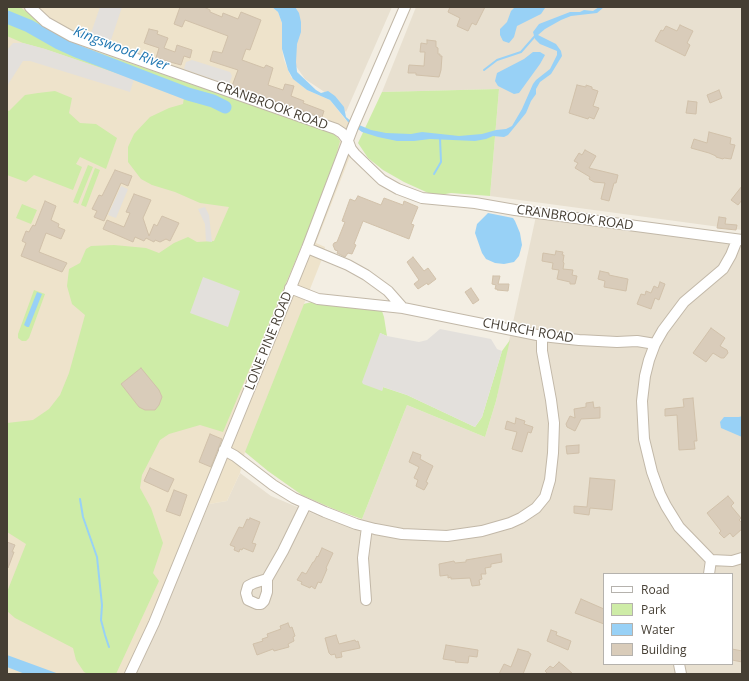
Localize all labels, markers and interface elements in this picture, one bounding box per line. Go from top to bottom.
water label: Kingswood River [71,23,171,75]
street label: CRANBROOK ROAD [214,78,330,134]
street label: CRANBROOK ROAD [515,202,635,234]
street label: LONE PINE ROAD [242,289,296,393]
street label: CHURCH ROAD [481,315,575,347]
legend [603,573,733,665]
text: Road [641,581,670,598]
text: Park [641,601,666,618]
text: Water [641,621,675,638]
text: Building [641,641,686,658]

